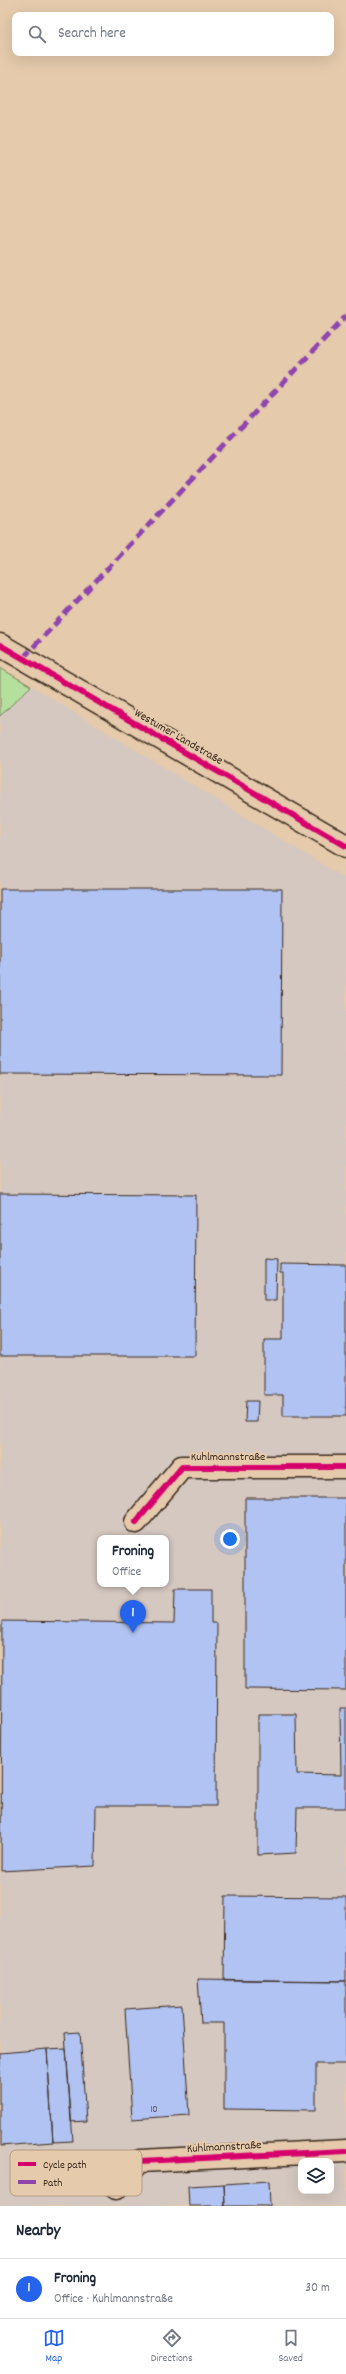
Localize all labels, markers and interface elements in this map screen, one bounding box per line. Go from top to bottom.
search box [12,12,334,56]
icon: search [26,23,48,45]
text: Search here [58,23,126,45]
street label: Westumer Landstraße [131,705,226,770]
street label: Kuhlmannstraße [191,1449,265,1466]
your location [220,1529,240,1549]
popup [97,1535,169,1587]
text: Froning [112,1541,154,1563]
text: Office [112,1563,141,1582]
pin: 1 [120,1600,146,1633]
house number: 10 [150,2103,158,2117]
street label: Kuhlmannstraße [186,2137,262,2158]
legend [10,2150,142,2196]
text: Cycle path [43,2158,87,2174]
map controls [298,2158,334,2194]
button: layers [298,2158,334,2194]
text: Path [43,2176,62,2192]
text: Nearby [16,2220,60,2244]
text: Froning [54,2268,96,2290]
text: 1 [28,2279,30,2298]
text: 30 m [305,2279,330,2298]
text: Office · Kuhlmannstraße [54,2290,173,2309]
tab: Map [43,2327,65,2367]
tab: Directions [151,2327,193,2367]
tab: Saved [278,2327,303,2367]

